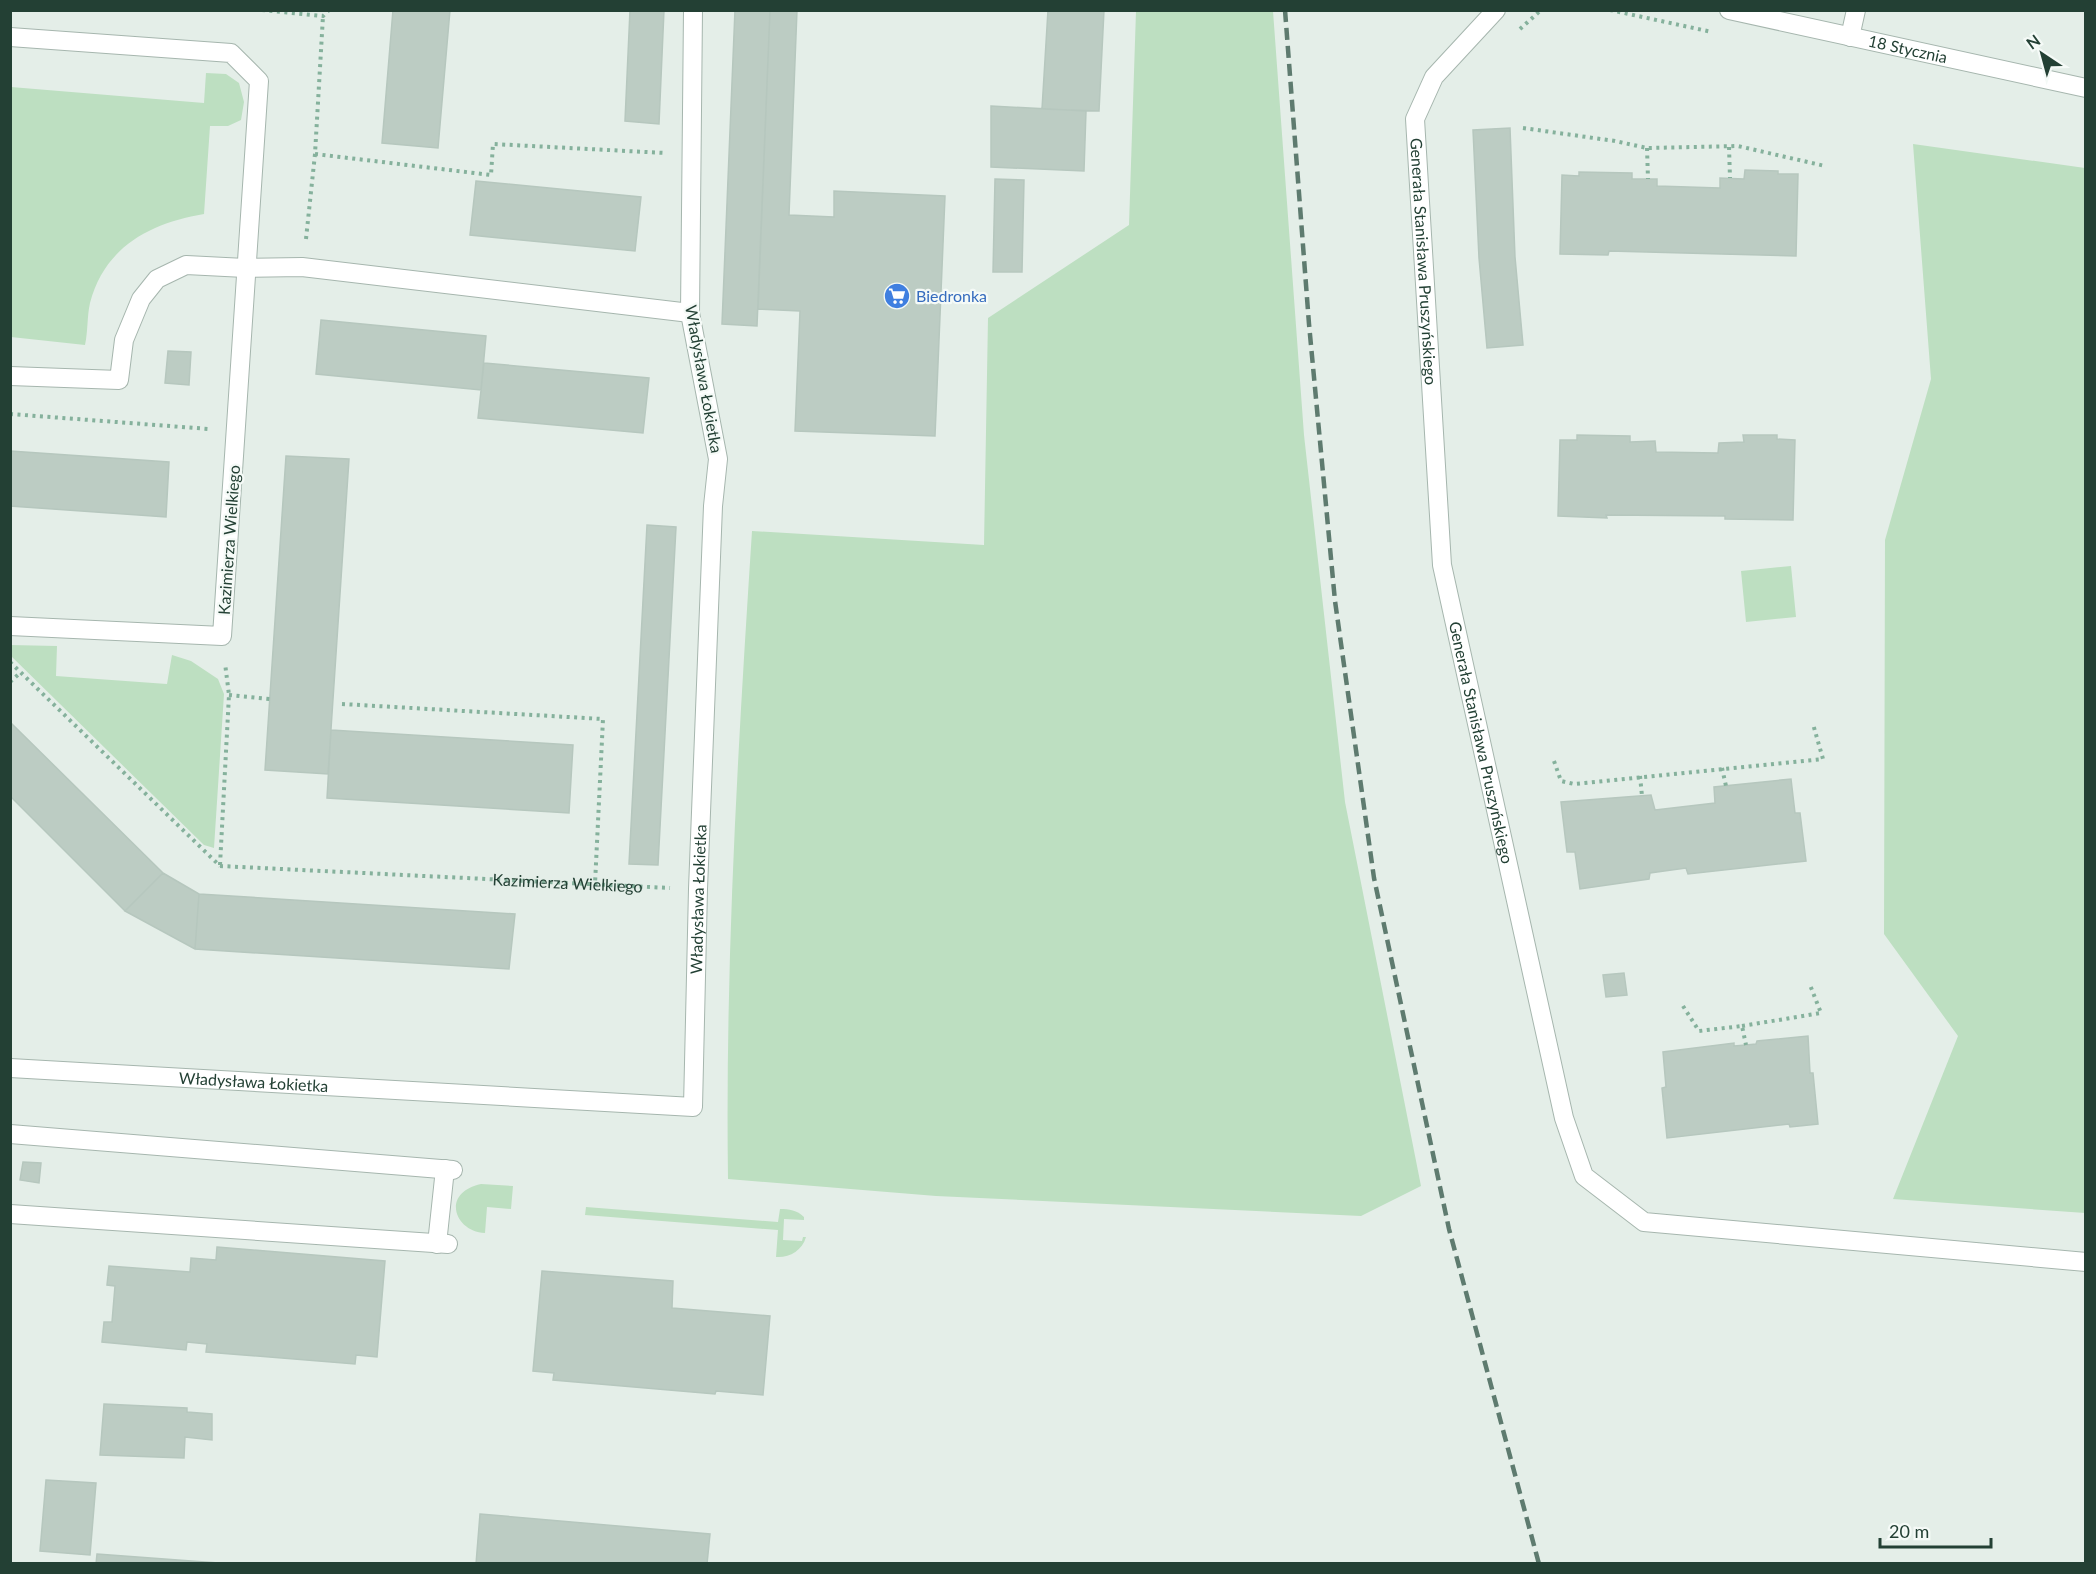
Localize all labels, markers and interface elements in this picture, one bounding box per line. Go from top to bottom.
north arrow [2012,24,2072,84]
text: N [2022,30,2043,53]
street label: 18 Stycznia [1867,31,1949,66]
street label: Generała Stanisława Pruszyńskiego [1407,137,1441,385]
supermarket icon: Biedronka [882,281,912,311]
place label: Biedronka [916,286,987,305]
street label: Władysława Łokietka [682,304,727,454]
street label: Kazimierza Wielkiego [214,464,243,616]
street label: Generała Stanisława Pruszyńskiego [1446,620,1518,865]
street label: Władysława Łokietka [686,824,710,974]
street label: Kazimierza Wielkiego [492,869,643,896]
street label: Władysława Łokietka [178,1068,329,1095]
scale bar [1880,1511,1991,1549]
text: 20 m [1889,1520,1929,1542]

